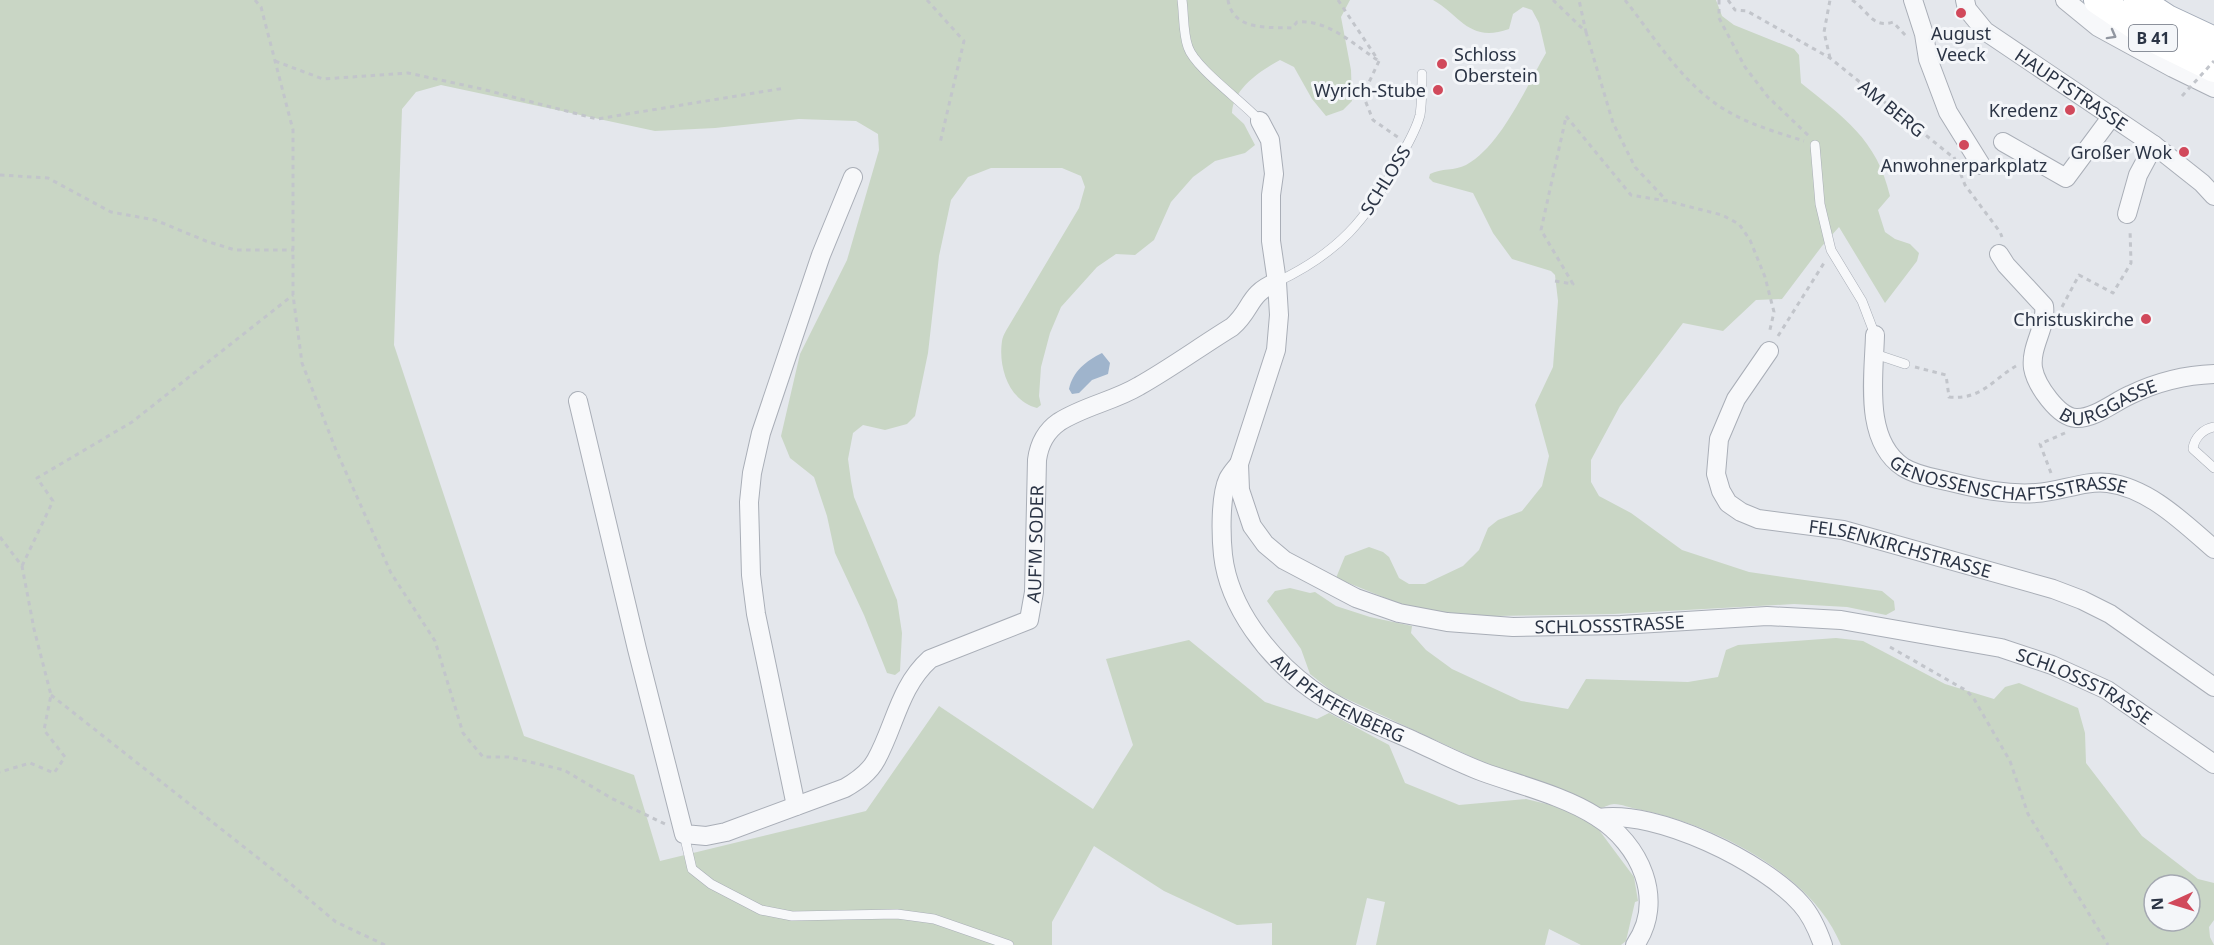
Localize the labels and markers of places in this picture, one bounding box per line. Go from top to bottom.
marker: August Veeck [1954,6,1968,20]
place label: August Veeck [1931,21,1991,66]
place label: Schloss Oberstein [1454,42,1538,87]
marker: Schloss Oberstein [1435,57,1449,71]
place label: Wyrich-Stube [1314,78,1426,102]
marker: Wyrich-Stube [1431,83,1445,97]
place label: Kredenz [1989,98,2058,122]
marker: Kredenz [2063,103,2077,117]
marker: Anwohnerparkplatz [1957,138,1971,152]
place label: Großer Wok [2070,140,2172,164]
marker: Großer Wok [2177,145,2191,159]
place label: Anwohnerparkplatz [1881,153,2047,177]
place label: Christuskirche [2013,307,2134,331]
marker: Christuskirche [2139,312,2153,326]

